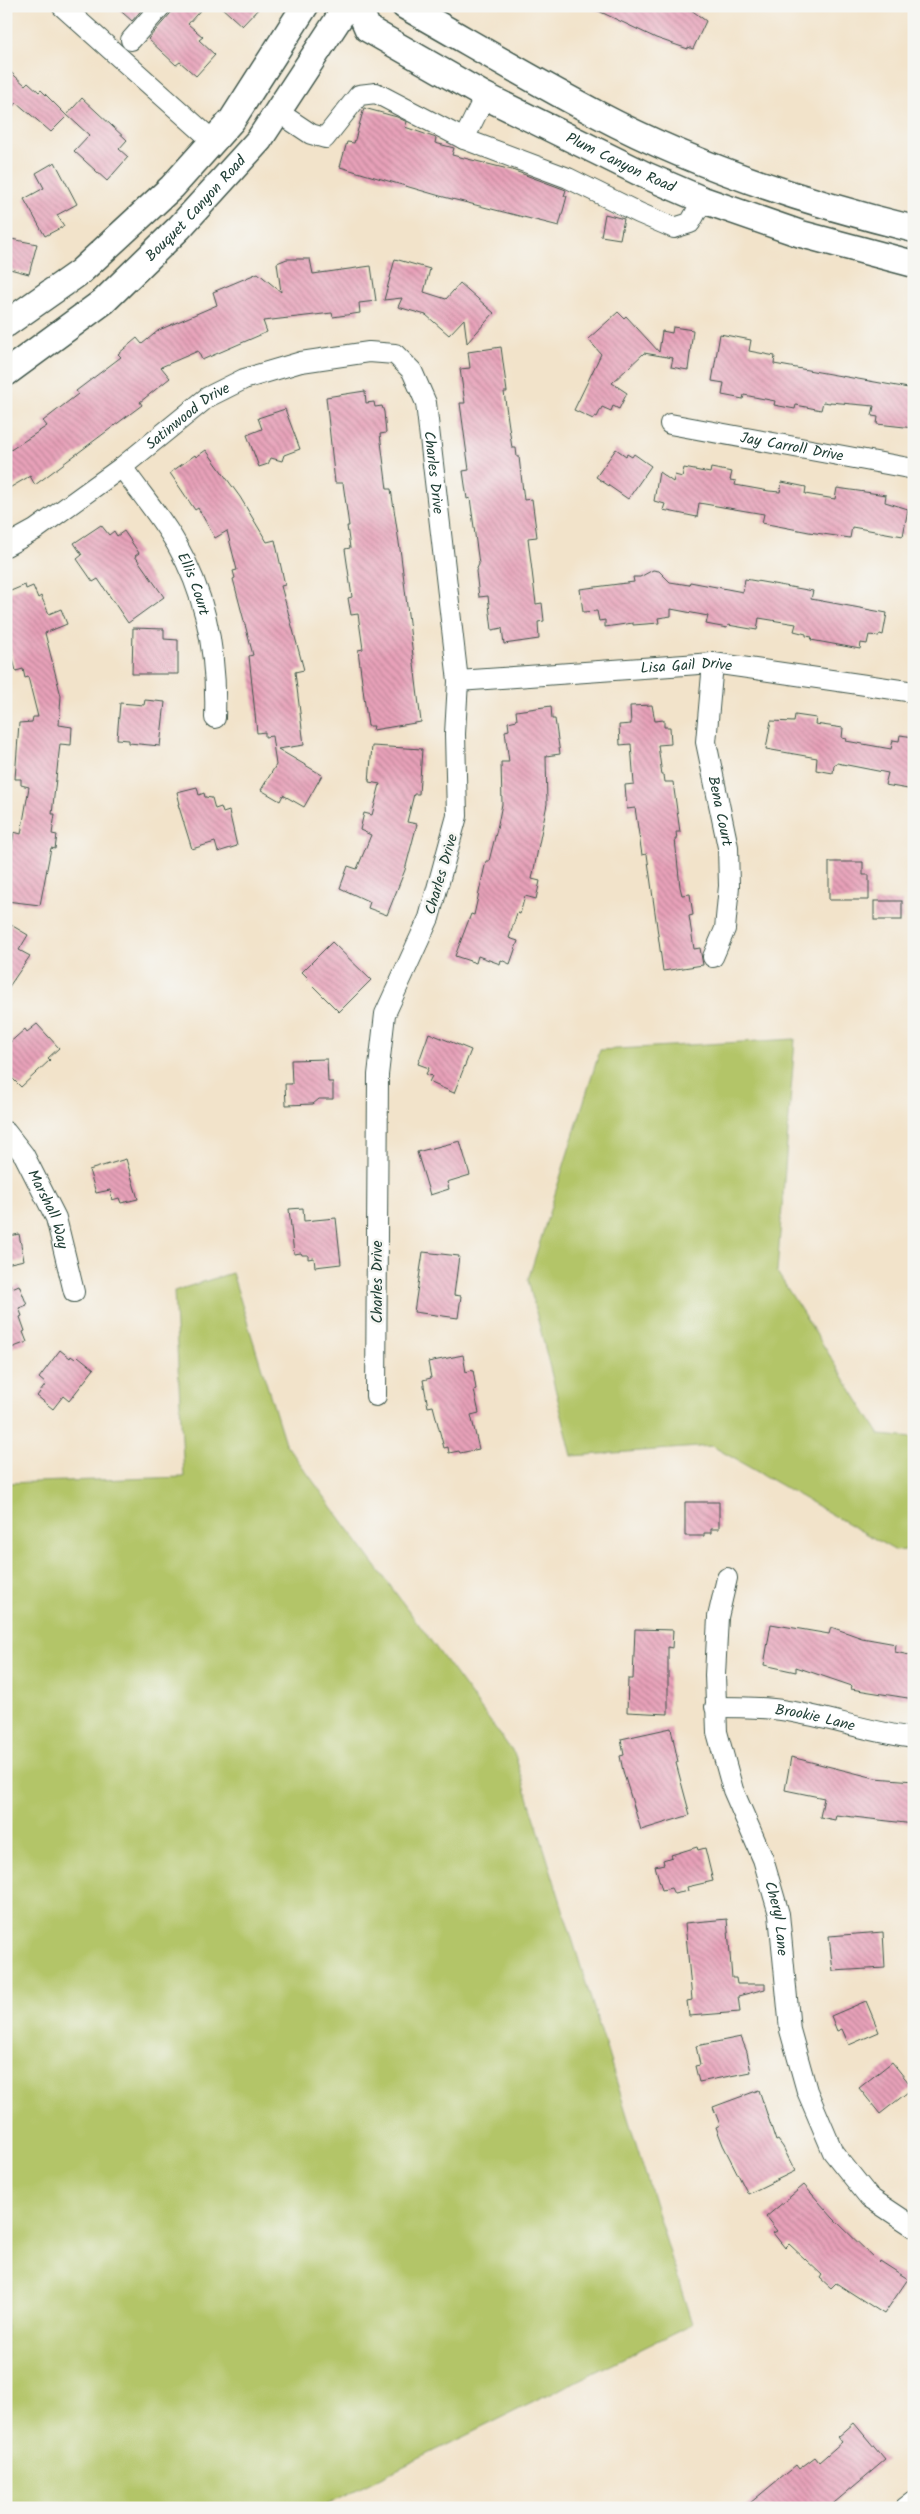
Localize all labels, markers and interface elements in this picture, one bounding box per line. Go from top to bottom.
street label: Plum Canyon Road [561,127,679,200]
street label: Bouquet Canyon Road [140,150,253,268]
street label: Satinwood Drive [141,377,235,456]
street label: Jay Carroll Drive [738,426,846,469]
street label: Charles Drive [416,430,450,516]
street label: Ellis Court [170,548,216,618]
street label: Lisa Gail Drive [640,652,734,681]
street label: Bena Court [700,774,739,849]
street label: Charles Drive [419,831,465,918]
street label: Marshall Way [20,1166,74,1253]
street label: Charles Drive [366,1240,390,1324]
street label: Brookie Lane [774,1698,858,1739]
street label: Cheryl Lane [757,1879,794,1957]

